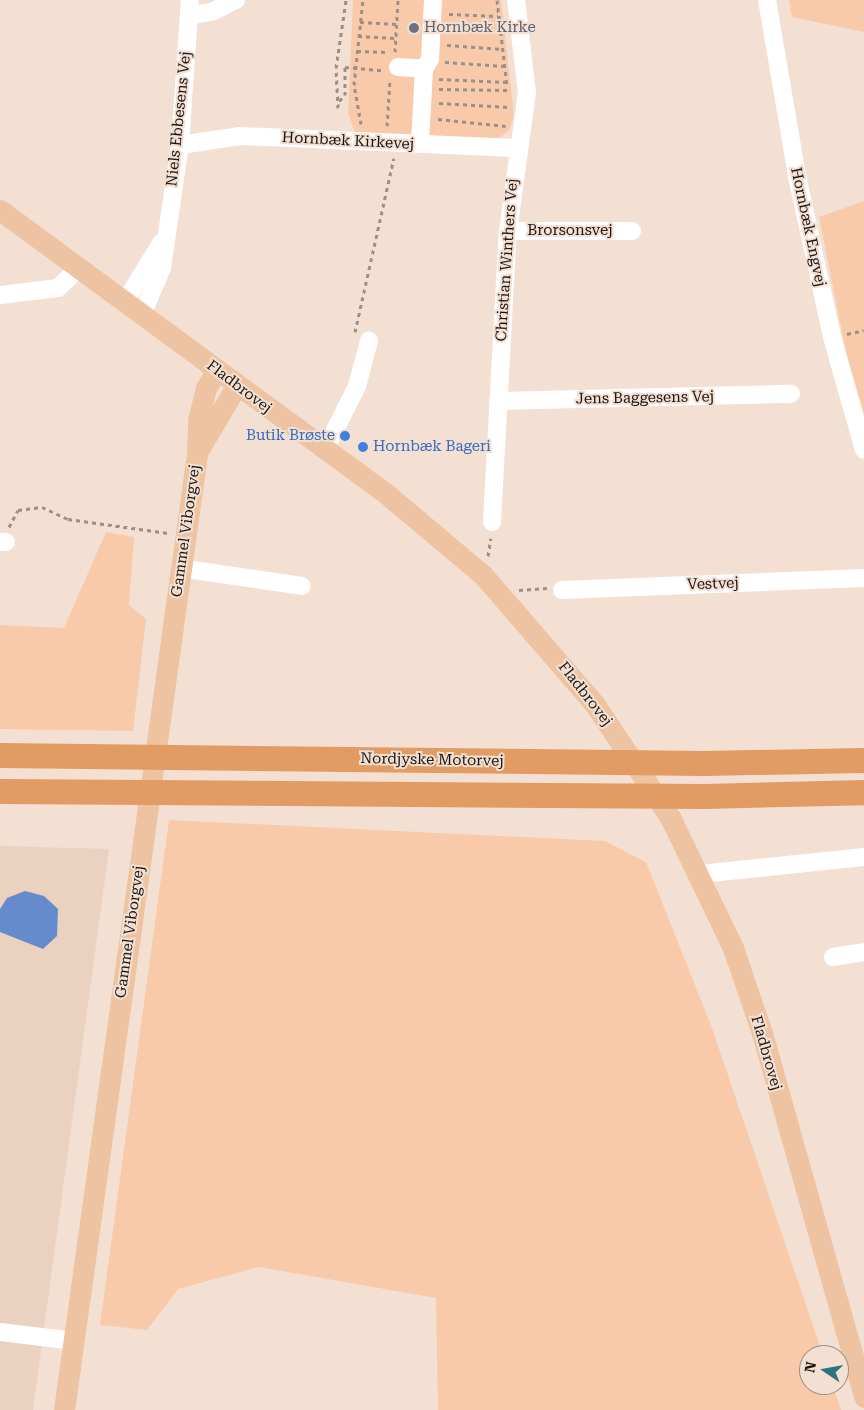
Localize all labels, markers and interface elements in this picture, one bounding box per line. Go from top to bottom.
place label: Hornbæk Kirke [424,19,536,37]
marker: Hornbæk Kirke [408,22,420,34]
street label: Niels Ebbesens Vej [163,50,195,188]
street label: Hornbæk Kirkevej [281,129,415,153]
street label: Hornbæk Engvej [787,166,829,288]
street label: Christian Winthers Vej [492,178,522,342]
street label: Brorsonsvej [527,222,613,240]
street label: Fladbrovej [203,357,275,417]
street label: Jens Baggesens Vej [576,388,714,408]
place label: Butik Brøste [246,427,335,445]
marker: Butik Brøste [339,430,351,442]
place label: Hornbæk Bageri [373,438,491,456]
marker: Hornbæk Bageri [357,441,369,453]
street label: Gammel Viborgvej [168,464,204,598]
street label: Vestvej [687,574,739,594]
street label: Fladbrovej [554,658,616,730]
street label: Nordjyske Motorvej [360,750,504,770]
street label: Gammel Viborgvej [112,865,148,999]
street label: Fladbrovej [747,1014,785,1092]
north arrow [799,1345,849,1395]
text: N [801,1360,819,1374]

